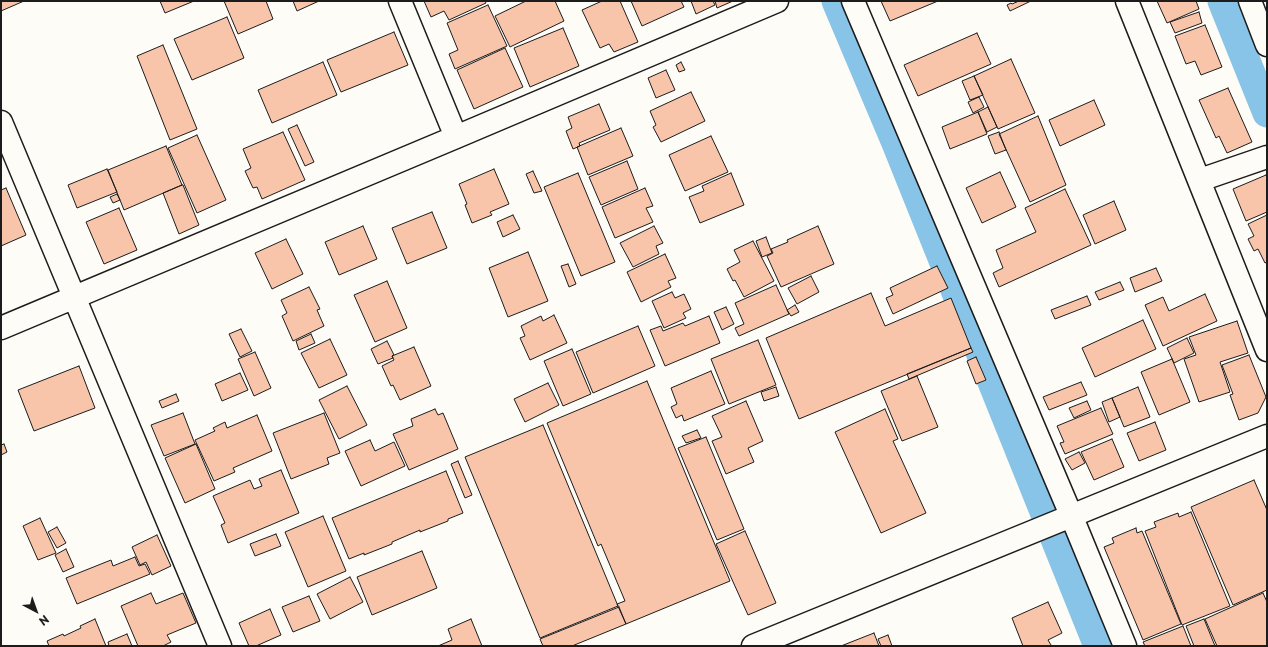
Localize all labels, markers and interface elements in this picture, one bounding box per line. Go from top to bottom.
north arrow [16,591,56,631]
text: N [35,611,53,630]

